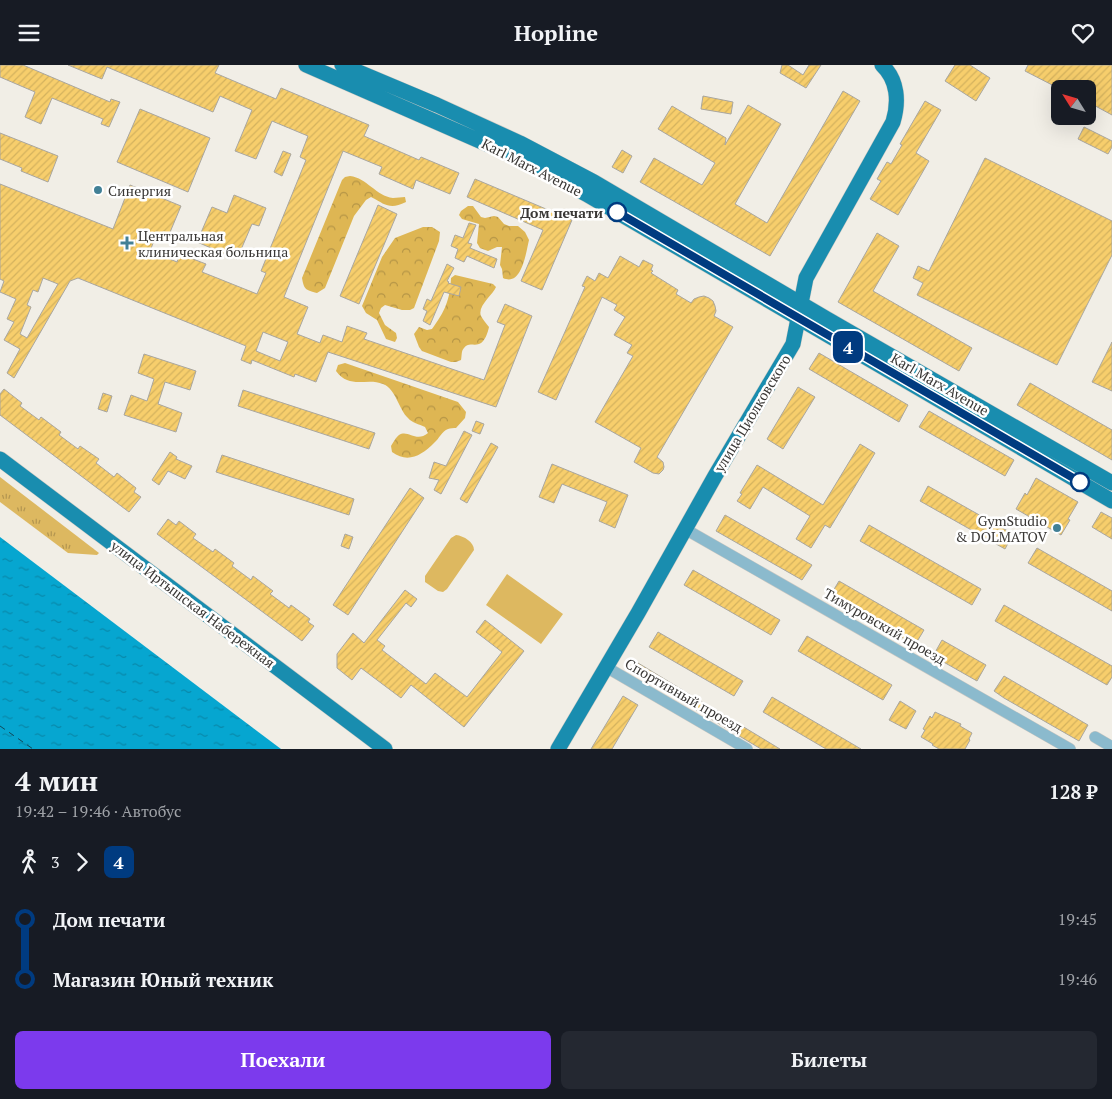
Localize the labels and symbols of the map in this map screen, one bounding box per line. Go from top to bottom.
north arrow [1051,80,1096,125]
street label: Karl Marx Avenue [479,134,585,200]
place label: Синергия [108,181,171,200]
marker: Синергия [92,184,104,196]
marker: Дом печати [607,202,627,222]
place label: Дом печати [520,203,603,222]
place label: Центральная клиническая больница [138,226,288,261]
marker: Центральная клиническая больница [120,236,134,250]
line badge: 4 [832,331,864,363]
street label: Karl Marx Avenue [888,348,992,420]
street label: улица Циолковского [709,351,795,476]
unlabelled marker [1070,472,1090,492]
place label: GymStudio & DOLMATOV [955,511,1047,546]
marker: GymStudio & DOLMATOV [1051,522,1063,534]
street label: улица Иртышская Набережная [106,535,279,672]
street label: Тимуровский проезд [821,583,949,669]
street label: Спортивный проезд [622,654,746,736]

